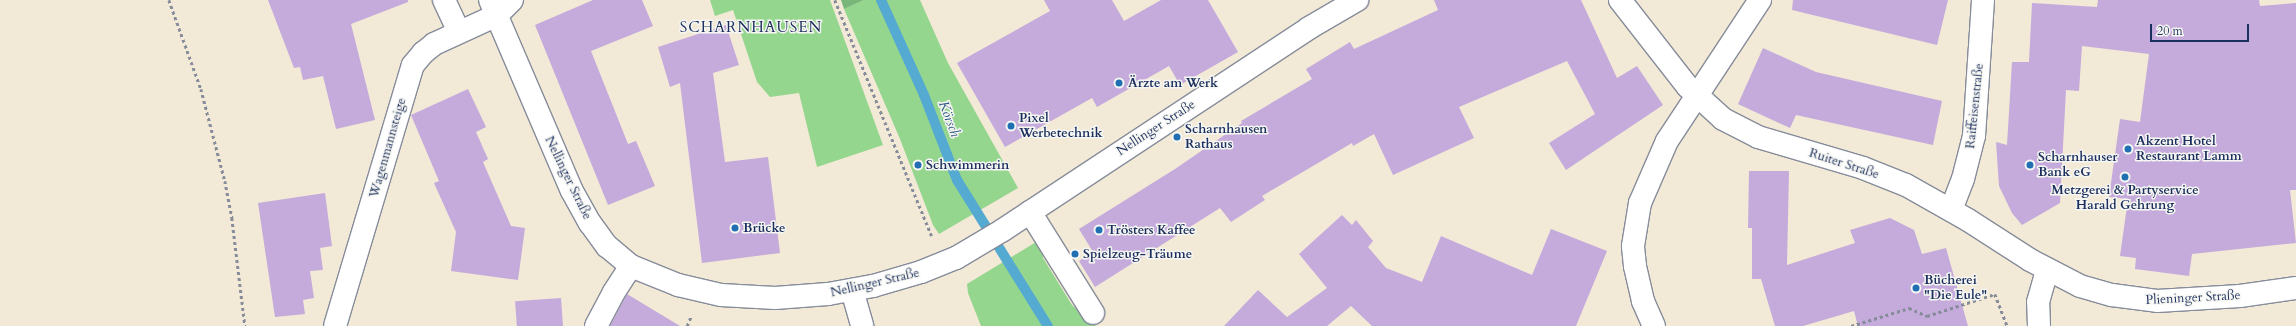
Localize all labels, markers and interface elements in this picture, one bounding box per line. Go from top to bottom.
scale bar [2152,16,2251,42]
district label: SCHARNHAUSEN [680,19,822,37]
text: 20 m [2157,23,2183,39]
street label: Raiffeisenstraße [1963,63,1987,149]
place label: Ärzte am Werk [1128,75,1218,91]
marker: Ärzte am Werk [1113,77,1125,89]
street label: Wagenmannsteige [366,96,410,200]
street label: Nellinger Straße [1114,97,1198,159]
water label: Körsch [935,99,963,139]
place label: Pixel Werbetechnik [1019,111,1103,142]
marker: Pixel Werbetechnik [1006,121,1016,131]
place label: Scharnhausen Rathaus [1185,122,1267,153]
marker: Scharnhausen Rathaus [1172,132,1182,142]
street label: Nellinger Straße [541,134,595,222]
place label: Akzent Hotel Restaurant Lamm [2136,134,2242,165]
marker: Akzent Hotel Restaurant Lamm [2123,144,2133,154]
street label: Ruiter Straße [1807,145,1881,183]
place label: Scharnhauser Bank eG [2038,150,2117,181]
place label: Schwimmerin [926,157,1009,173]
marker: Schwimmerin [913,160,923,170]
marker: Scharnhauser Bank eG [2025,160,2035,170]
marker: Metzgerei & Partyservice Harald Gehrung [2120,172,2130,182]
place label: Metzgerei & Partyservice Harald Gehrung [2051,183,2199,214]
place label: Brücke [743,220,785,236]
place label: Trösters Kaffee [1107,222,1195,238]
marker: Brücke [730,223,740,233]
marker: Trösters Kaffee [1094,225,1104,235]
place label: Spielzeug-Träume [1083,246,1192,262]
marker: Spielzeug-Träume [1070,249,1080,259]
street label: Nellinger Straße [829,265,921,301]
place label: Bücherei "Die Eule" [1924,273,1987,304]
marker: Bücherei "Die Eule" [1911,283,1921,293]
street label: Plieninger Straße [2145,288,2241,308]

